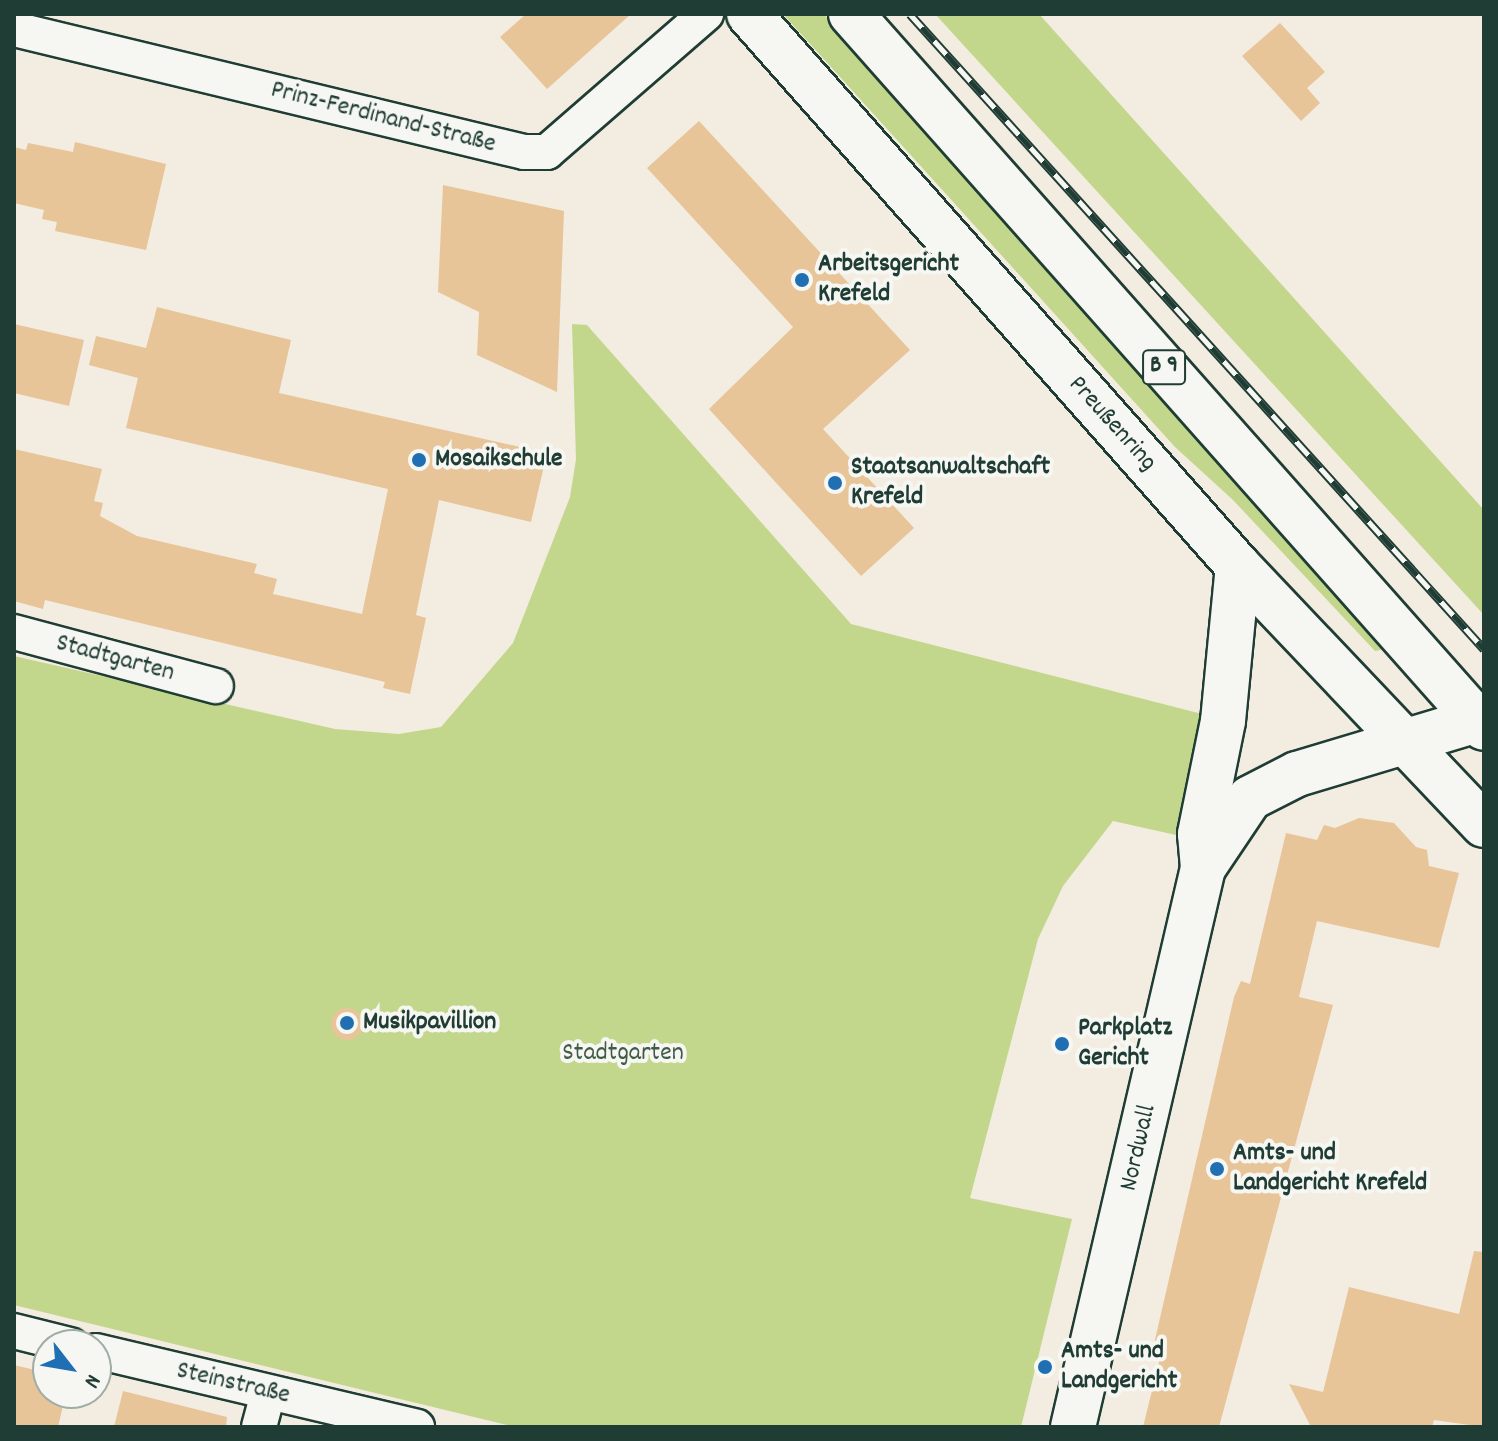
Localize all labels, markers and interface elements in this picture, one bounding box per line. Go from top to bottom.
street label: Prinz-Ferdinand-Straße [267,75,499,161]
place label: Arbeitsgericht Krefeld [818,249,959,310]
marker: Arbeitsgericht Krefeld [793,271,811,289]
road number: B 9 [1142,347,1186,387]
street label: Preußenring [1061,370,1163,478]
place label: Mosaikschule [435,444,563,476]
marker: Mosaikschule [410,451,428,469]
place label: Staatsanwaltschaft Krefeld [851,452,1050,514]
marker: Staatsanwaltschaft Krefeld [826,474,844,492]
street label: Stadtgarten [52,628,178,690]
place label: Musikpavillion [363,1007,496,1039]
place label: Parkplatz Gericht [1078,1013,1172,1074]
marker: Musikpavillion [338,1014,356,1032]
marker: Parkplatz Gericht [1053,1035,1071,1053]
park label: Stadtgarten [562,1038,684,1070]
street label: Nordwall [1114,1102,1164,1194]
place label: Amts- und Landgericht Krefeld [1233,1138,1427,1200]
marker: Amts- und Landgericht Krefeld [1208,1160,1226,1178]
north arrow [32,1329,112,1409]
place label: Amts- und Landgericht [1061,1336,1177,1398]
street label: Steinstraße [173,1356,293,1412]
marker: Amts- und Landgericht [1036,1358,1054,1376]
text: N [75,1368,107,1393]

